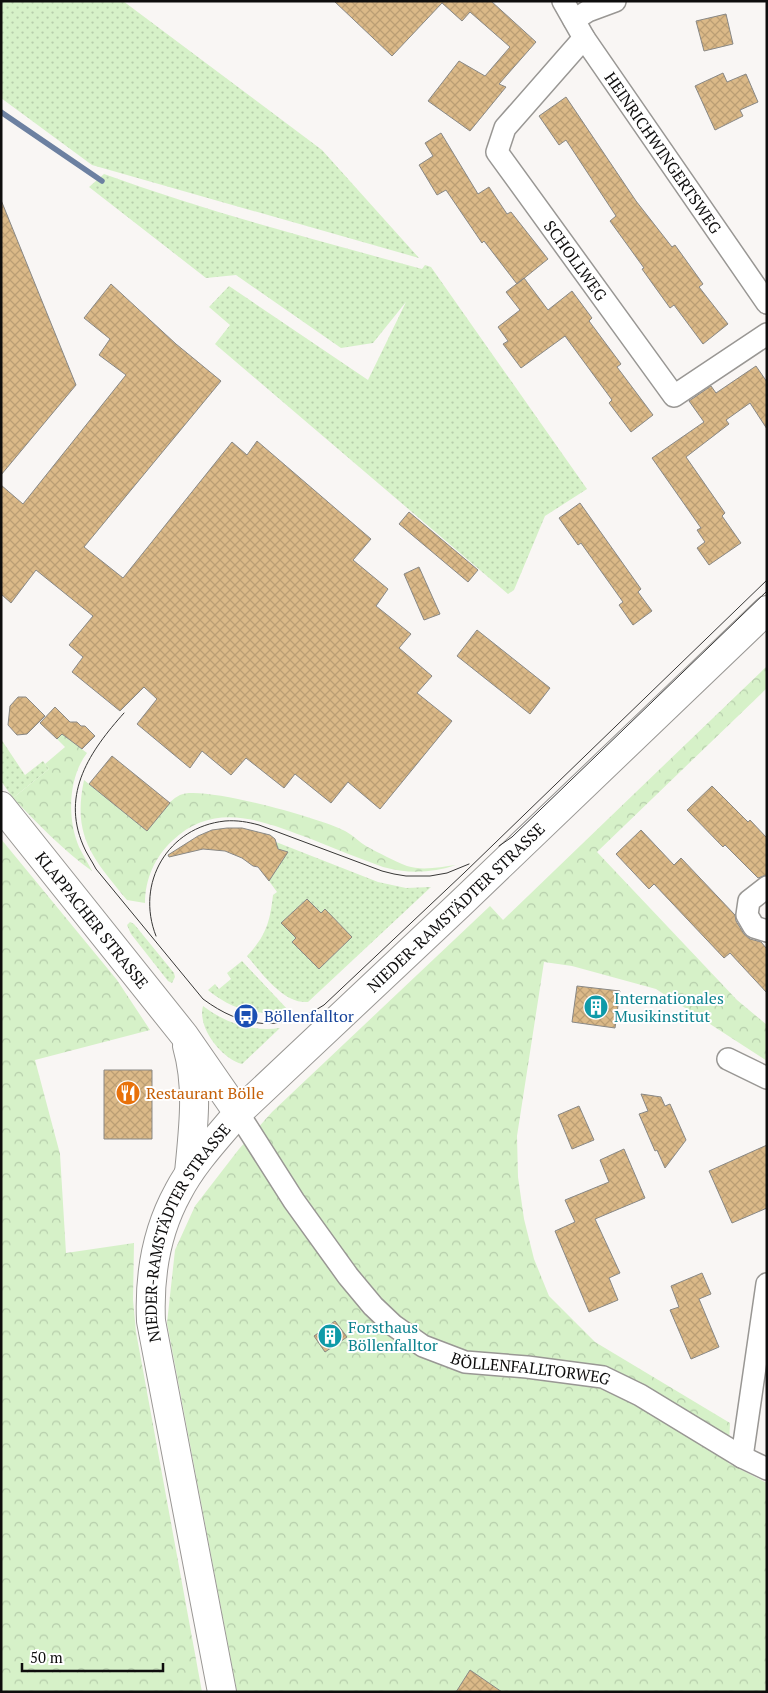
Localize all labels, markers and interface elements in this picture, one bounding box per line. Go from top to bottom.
street label: HEINRICHWINGERTSWEG [600,68,727,238]
street label: SCHOLLWEG [539,216,612,305]
street label: NIEDER-RAMSTÄDTER STRASSE [362,818,549,997]
street label: KLAPPACHER STRASSE [31,847,154,993]
place label: Internationales Musikinstitut [614,987,724,1027]
building icon: Internationales Musikinstitut [583,994,609,1020]
bus stop icon: Böllenfalltor [233,1003,259,1029]
place label: Böllenfalltor [264,1005,355,1027]
restaurant icon: Restaurant Bölle [115,1080,141,1106]
place label: Restaurant Bölle [146,1082,264,1104]
street label: NIEDER-RAMSTÄDTER STRASSE [140,1119,235,1344]
place label: Forsthaus Böllenfalltor [348,1316,439,1356]
building icon: Forsthaus Böllenfalltor [317,1323,343,1349]
street label: BÖLLENFALLTORWEG [448,1347,615,1390]
scale bar [22,1640,164,1672]
text: 50 m [30,1647,63,1667]

